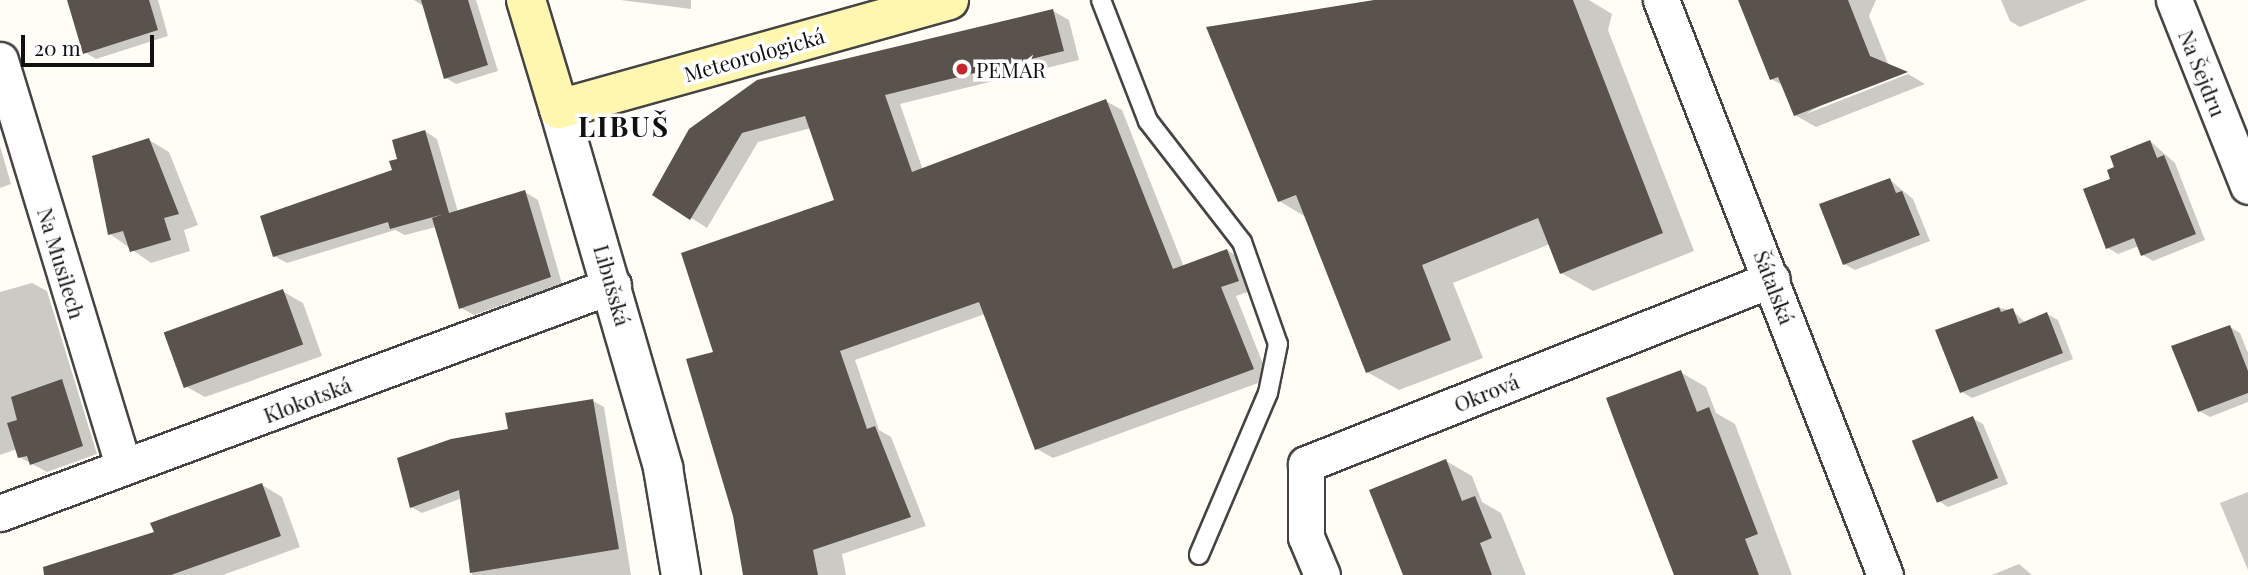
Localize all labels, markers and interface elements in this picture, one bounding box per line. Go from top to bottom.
scale bar [24,21,158,65]
street label: Meteorologická [681,22,827,86]
street label: Na Šejdru [2174,26,2232,120]
text: 20 m [34,33,81,61]
place label: PEMAR [976,56,1046,82]
marker: PEMAR [954,61,970,77]
district label: LIBUŠ [579,109,669,143]
street label: Na Musilech [33,204,91,322]
street label: Libušská [589,242,637,328]
street label: Šátalská [1749,247,1801,327]
street label: Okrová [1450,368,1522,416]
street label: Klokotská [260,371,354,427]

